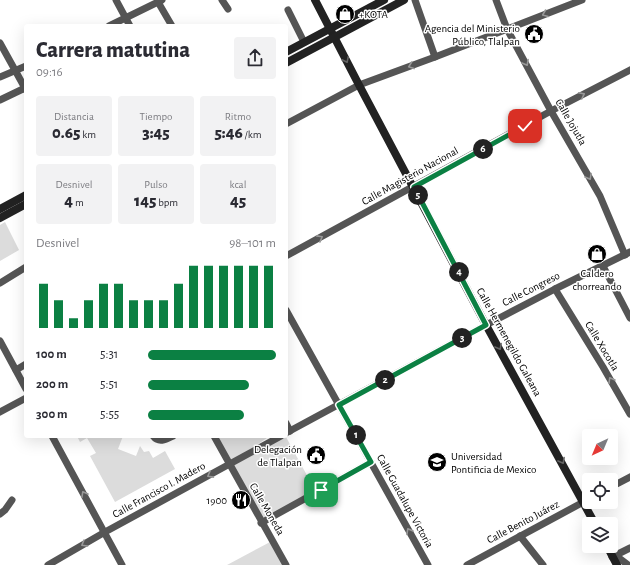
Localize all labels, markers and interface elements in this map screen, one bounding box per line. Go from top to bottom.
shop icon: +KOTA [334,3,356,25]
place label: +KOTA [359,9,388,20]
one-way arrow [542,10,549,18]
place label: Agencia del Ministerio Público, Tlalpan [425,23,520,47]
public building icon: Agencia del Ministerio Público, Tlalpan [523,23,545,45]
button: share [234,37,276,79]
text: Carrera matutina [36,39,190,61]
one-way arrow [341,55,349,63]
one-way arrow [521,59,529,67]
one-way arrow [408,62,415,70]
text: 09:16 [36,66,63,79]
one-way arrow [578,92,585,100]
street label: Calle Jojutla [553,97,589,147]
pin [508,109,542,143]
text: Distancia [54,111,94,122]
text: Tiempo [140,111,172,122]
text: Ritmo [225,111,251,122]
icon: check [514,115,536,137]
text: 0.65 [52,124,80,141]
text: 3:45 [142,124,170,141]
text: 5:46 [214,124,243,141]
text: km [80,129,96,140]
text: /km [243,129,262,140]
pin: 6 [473,139,493,159]
text: 6 [480,143,486,154]
street label: Calle Magisterio Nacional [360,145,460,207]
one-way arrow [585,173,592,180]
text: Desnivel [56,179,92,190]
text: Pulso [144,179,168,190]
text: kcal [230,179,246,190]
pin: 5 [408,185,428,205]
text: 5 [416,189,420,200]
text: 4 [64,192,73,209]
text: 145 [134,192,156,209]
text: 45 [230,192,246,209]
text: m [73,197,84,208]
text: bpm [156,197,178,208]
one-way arrow [316,235,323,242]
text: Desnivel [36,237,80,250]
text: 98–101 m [229,237,276,250]
shop icon: Caldero chorreando [586,243,608,265]
pin: 4 [449,262,469,282]
text: 4 [456,266,462,277]
place label: Caldero chorreando [572,268,622,292]
street label: Calle Congreso [500,270,562,308]
street label: Calle Hermenegildo Galeana [475,286,543,398]
street label: Calle Xocotla [583,319,621,373]
pin: 3 [452,328,472,348]
text: 3 [460,332,464,343]
one-way arrow [494,343,502,350]
text: 100 m [36,348,67,361]
text: 5:31 [100,348,118,361]
pin: 2 [375,370,395,390]
text: 2 [382,374,388,385]
one-way arrow [608,377,615,384]
text: 200 m [36,378,68,391]
text: 5:51 [100,378,118,391]
text: 300 m [36,408,68,421]
text: 5:55 [100,408,119,421]
pin: 1 [346,425,366,445]
text: 1 [354,429,358,440]
north arrow [582,429,618,465]
map controls [582,429,618,553]
place label: Delegación de Tlalpan [254,444,302,468]
public building icon: Delegación de Tlalpan [305,444,327,466]
school or university icon: Universidad Pontificia de Mexico [426,451,448,473]
place label: Universidad Pontificia de Mexico [451,451,537,475]
street label: Calle Guadalupe Victoria [375,452,435,550]
one-way arrow [557,457,564,464]
street label: Calle Francisco I. Madero [111,460,207,520]
one-way arrow [207,470,214,477]
pin [304,473,338,507]
button: locate [582,473,618,509]
icon: arrive [310,479,332,501]
street label: Calle Moneda [248,481,286,537]
restaurant icon: 1900 [230,489,252,511]
one-way arrow [81,491,88,498]
place label: 1900 [206,495,227,506]
street label: Calle Benito Juárez [485,498,561,546]
button: layers [582,517,618,553]
one-way arrow [406,528,414,535]
one-way arrow [81,540,88,547]

